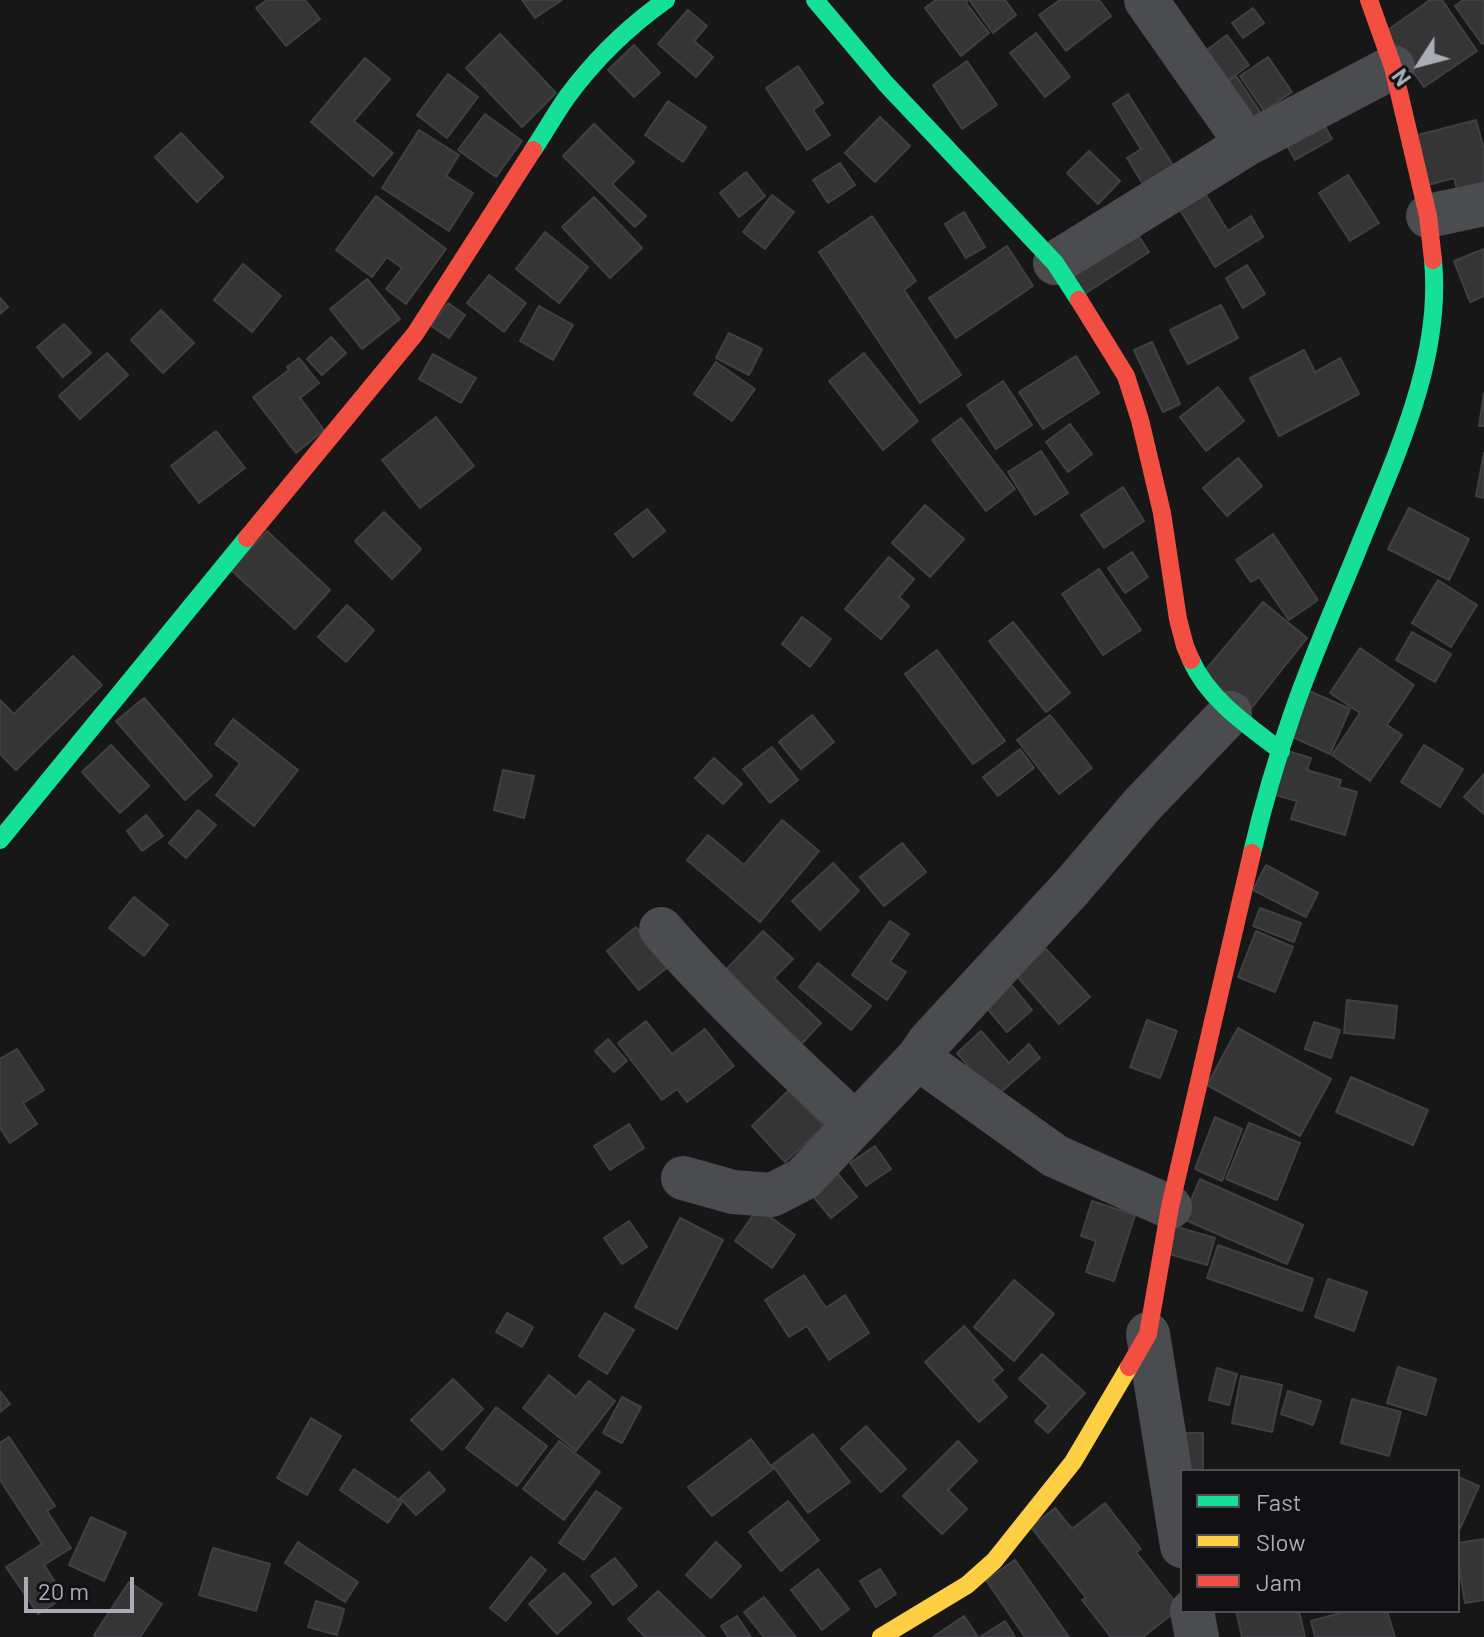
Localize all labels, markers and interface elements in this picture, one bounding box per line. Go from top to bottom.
north arrow [1380,24,1460,104]
text: N [1386,65,1415,92]
legend [1180,1469,1460,1613]
text: Fast [1256,1487,1301,1516]
text: Slow [1256,1527,1305,1556]
scale bar [28,1561,138,1611]
text: Jam [1256,1567,1302,1596]
text: 20 m [38,1576,89,1605]

